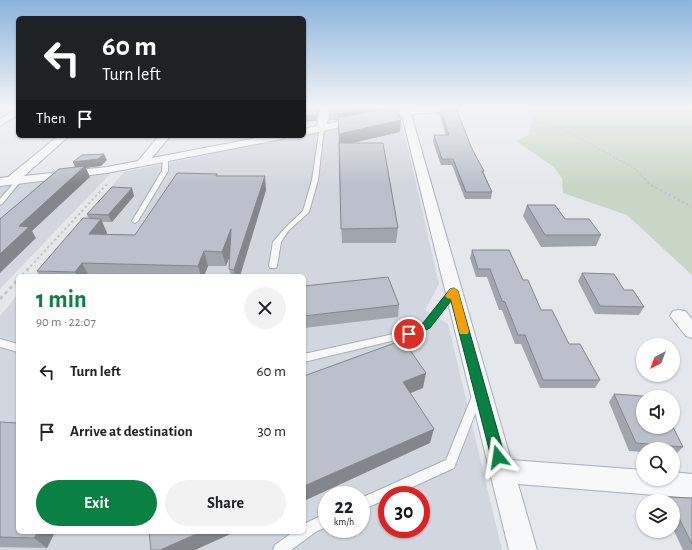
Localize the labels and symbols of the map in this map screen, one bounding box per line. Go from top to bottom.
pin [392,317,426,351]
north arrow [636,338,680,382]
position arrow [477,436,519,478]
speed limit sign: 30 [378,486,430,538]

